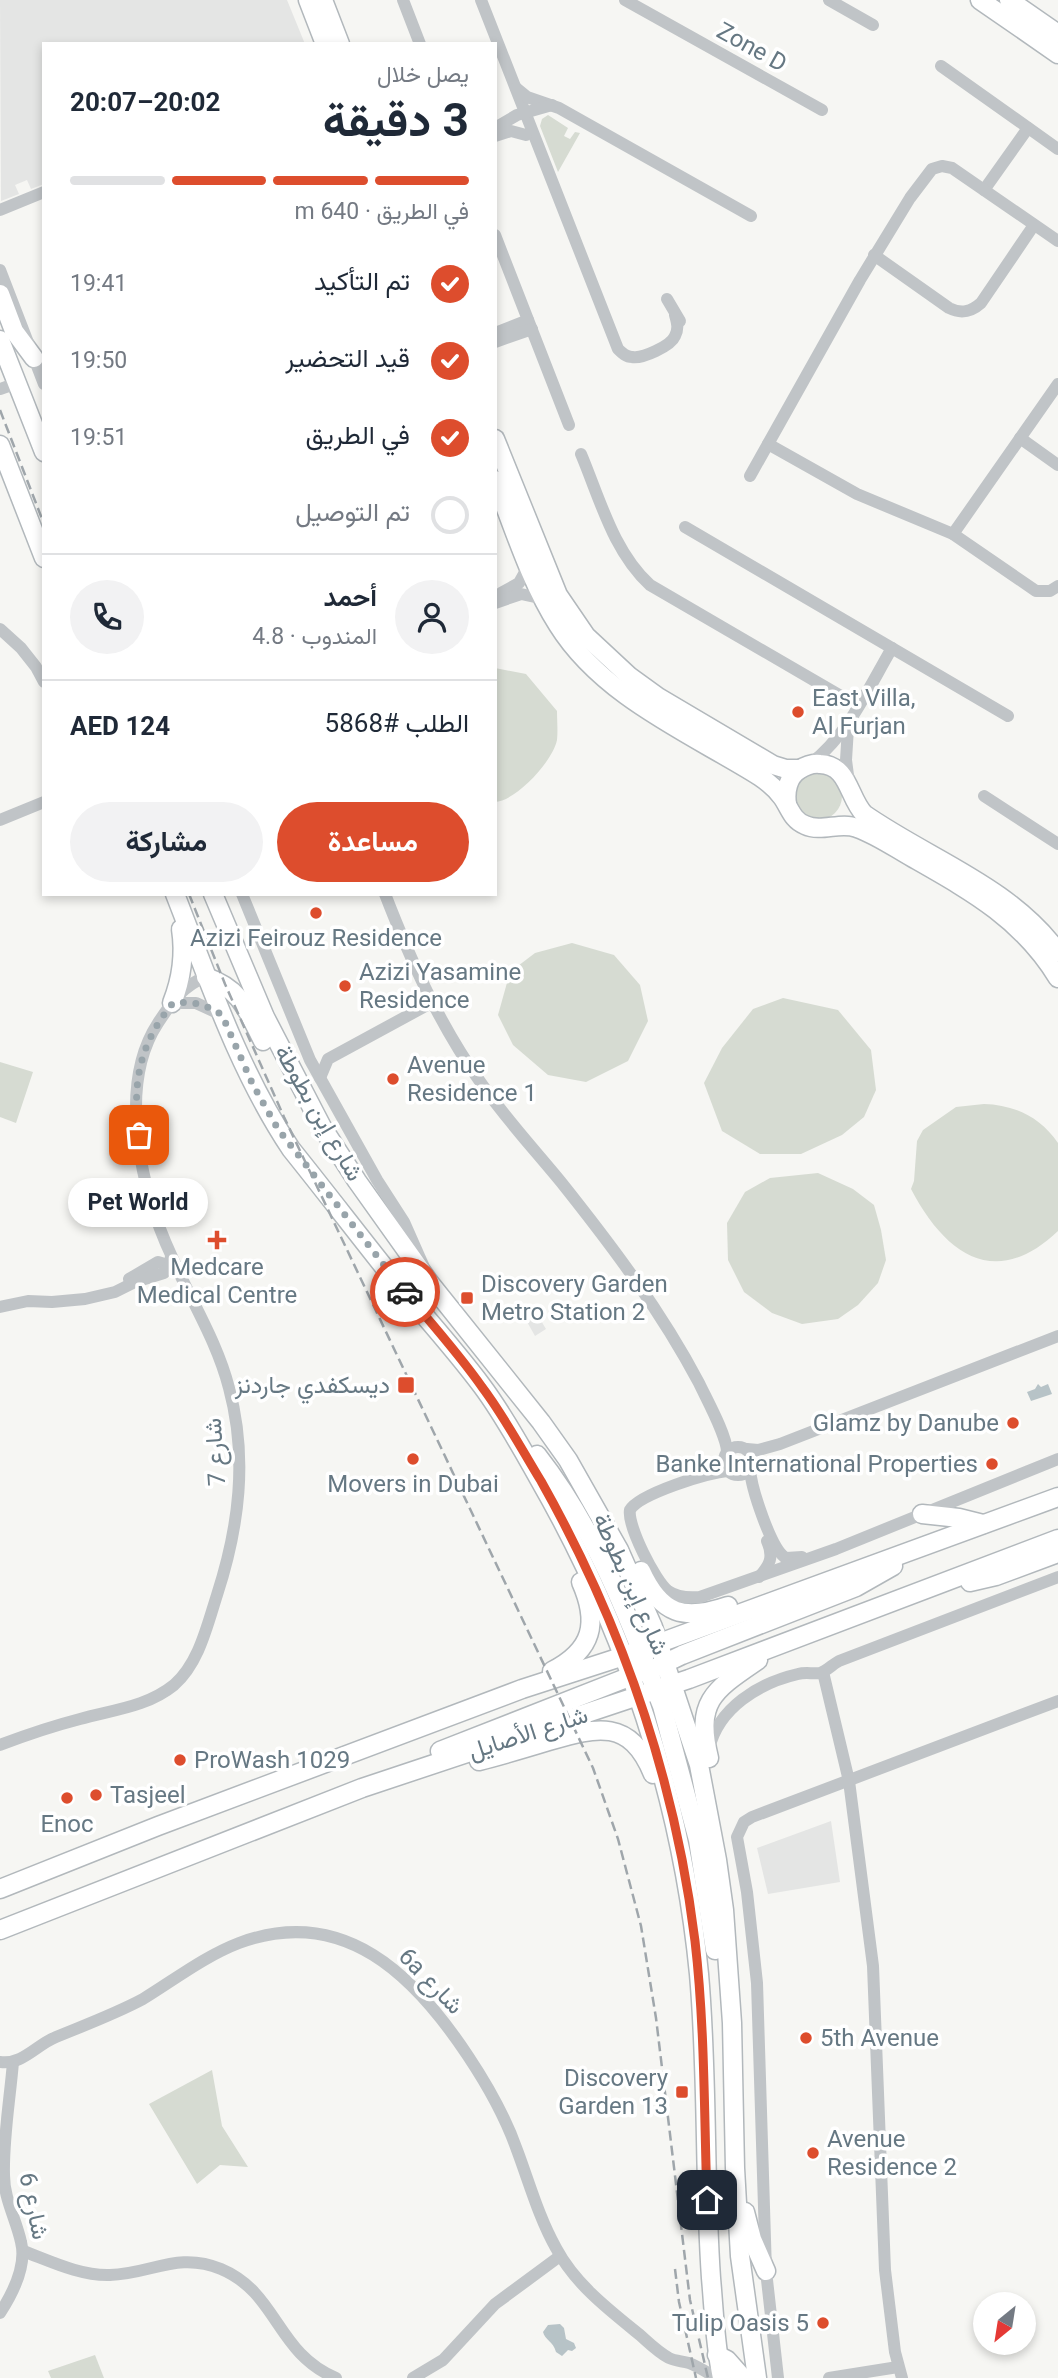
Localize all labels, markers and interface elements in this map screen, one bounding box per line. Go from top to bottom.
street label: Zone D [712,16,792,78]
text: يصل خلال [377,61,469,88]
text: 20:02–20:07 [70,87,220,117]
text: 3 دقيقة [323,93,469,147]
text: في الطريق · 640 m [295,198,469,225]
icon: check [431,265,469,303]
text: تم التأكيد [314,266,410,296]
text: 19:41 [70,270,127,297]
icon: check [431,342,469,380]
text: قيد التحضير [285,343,410,373]
text: 19:50 [70,347,127,374]
icon: check [431,419,469,457]
text: في الطريق [306,420,410,450]
text: 19:51 [70,424,127,451]
text: تم التوصيل [295,497,410,527]
button: phone [70,580,144,654]
button: person [395,580,469,654]
text: أحمد [324,582,377,612]
text: المندوب · 4.8 [252,623,377,650]
place label: East Villa, Al Furjan [812,684,915,740]
marker: East Villa, Al Furjan [790,704,806,720]
text: الطلب #5868 [325,708,469,738]
text: AED 124 [70,711,170,741]
button: مشاركة [70,802,263,882]
button: مساعدة [277,802,469,882]
marker: Azizi Feirouz Residence [308,905,324,921]
place label: Azizi Feirouz Residence [190,924,442,952]
place label: Azizi Yasamine Residence [359,958,521,1014]
marker: Azizi Yasamine Residence [337,978,353,994]
street label: شارع إبن بطوطة [267,1040,369,1187]
place label: Avenue Residence 1 [407,1051,537,1107]
marker: Avenue Residence 1 [385,1071,401,1087]
pin [109,1105,169,1165]
icon: bag [120,1116,158,1154]
callout: Pet World [69,1177,209,1226]
text: Pet World [88,1189,188,1216]
marker: Medcare Medical Centre [207,1230,227,1250]
place label: Medcare Medical Centre [137,1253,297,1309]
courier [370,1257,440,1327]
place label: Discovery Garden Metro Station 2 [481,1270,668,1326]
icon: car [386,1273,424,1311]
marker: Discovery Garden Metro Station 2 [459,1290,475,1306]
place label: ديسكفدي جاردنز [234,1371,390,1404]
marker: ديسكفدي جاردنز [396,1375,416,1395]
place label: Glamz by Danube [813,1409,999,1437]
marker: Glamz by Danube [1005,1415,1021,1431]
street label: شارع 7 [199,1417,233,1487]
place label: Banke International Properties [655,1450,978,1478]
marker: Movers in Dubai [405,1451,421,1467]
marker: Banke International Properties [984,1456,1000,1472]
place label: Movers in Dubai [327,1470,499,1498]
street label: شارع إبن بطوطة [585,1509,675,1660]
street label: شارع الأصايل [465,1700,592,1767]
place label: ProWash 1029 [194,1746,350,1774]
marker: ProWash 1029 [172,1752,188,1768]
place label: Tasjeel [110,1781,185,1809]
marker: Tasjeel [88,1787,104,1803]
marker: Enoc [59,1790,75,1806]
place label: Enoc [40,1810,94,1838]
street label: 6a شارع [391,1942,469,2021]
place label: 5th Avenue [820,2024,939,2052]
marker: 5th Avenue [798,2030,814,2046]
place label: Discovery Garden 13 [558,2064,669,2120]
marker: Discovery Garden 13 [674,2084,690,2100]
place label: Avenue Residence 2 [827,2125,957,2181]
marker: Avenue Residence 2 [805,2145,821,2161]
street label: شارع 6 [11,2170,55,2242]
pin [677,2170,737,2230]
icon: home [688,2181,726,2219]
north arrow [973,2292,1036,2356]
map controls [973,2292,1036,2355]
place label: Tulip Oasis 5 [672,2309,809,2337]
marker: Tulip Oasis 5 [815,2315,831,2331]

